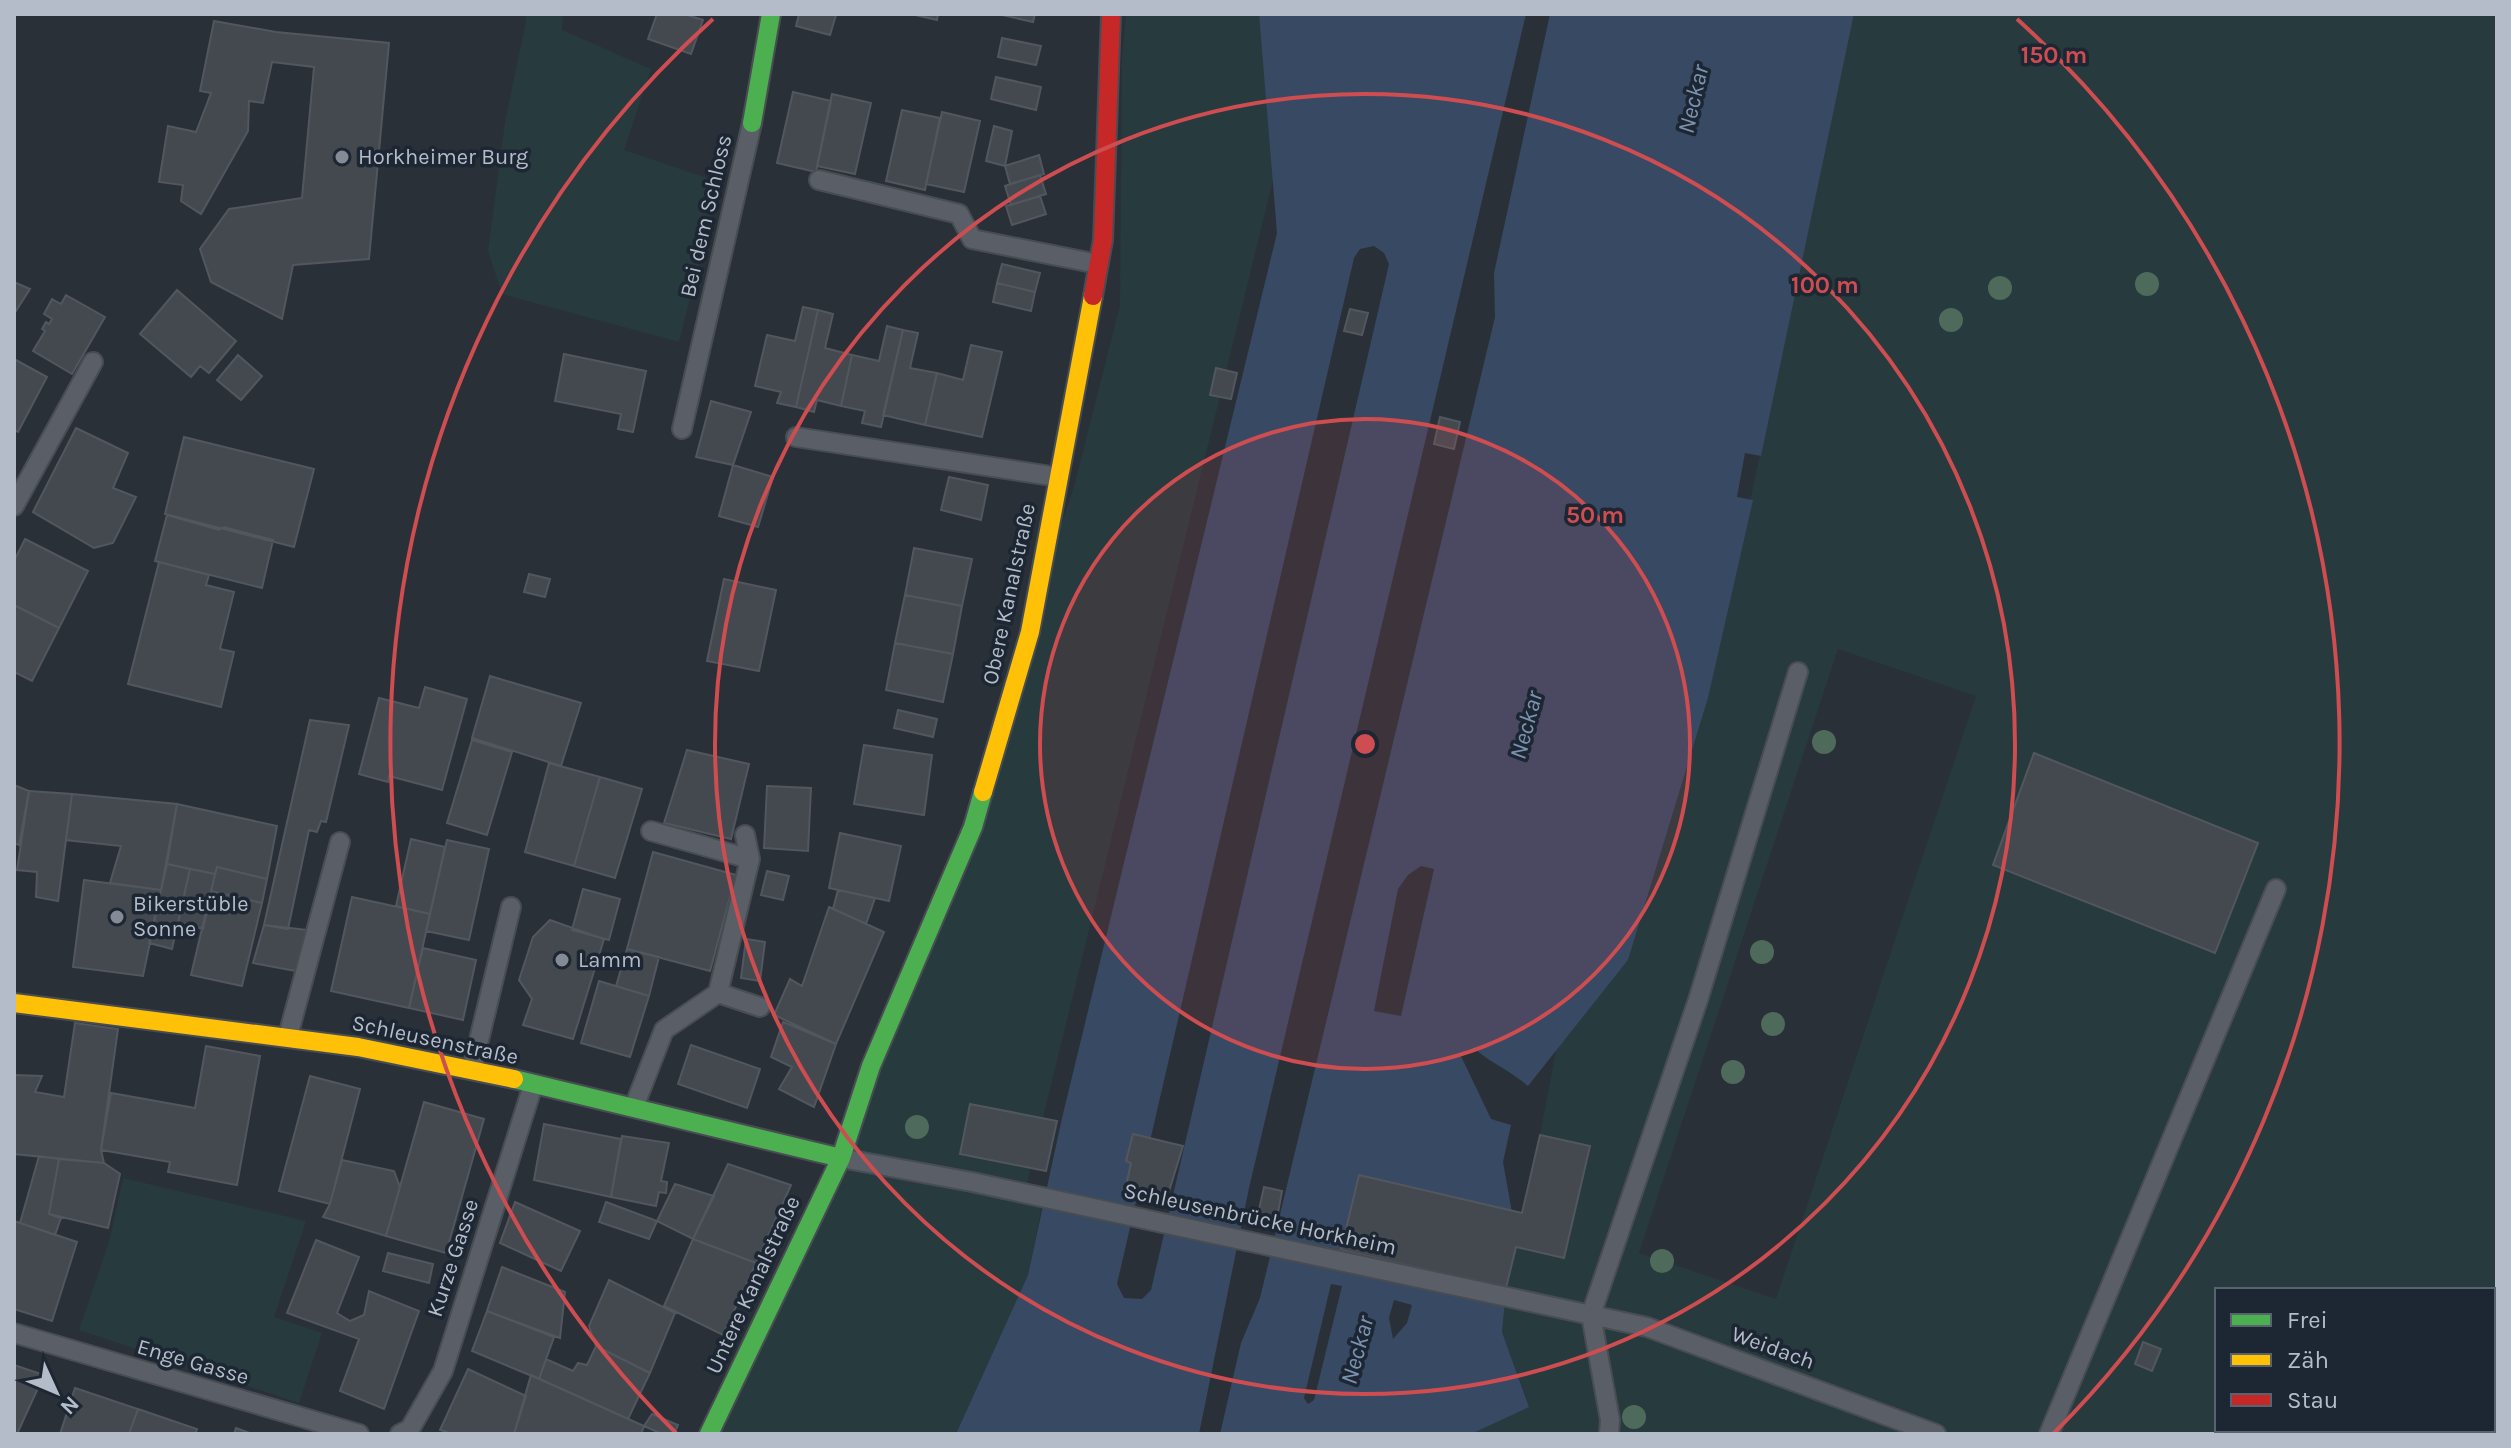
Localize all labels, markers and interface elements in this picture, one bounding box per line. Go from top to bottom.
text: 150 m [2021,41,2087,69]
water label: Neckar [1672,61,1715,136]
street label: Bei dem Schloss [675,132,737,300]
place label: Horkheimer Burg [358,144,529,170]
marker: Horkheimer Burg [333,148,351,166]
text: 100 m [1791,271,1859,299]
street label: Obere Kanalstraße [977,501,1041,687]
text: 50 m [1566,501,1624,529]
water label: Neckar [1503,687,1549,762]
centre of rings [1351,730,1379,758]
place label: Bikerstüble Sonne [133,891,249,942]
marker: Bikerstüble Sonne [108,908,126,926]
place label: Lamm [578,947,642,973]
marker: Lamm [553,951,571,969]
street label: Schleusenstraße [349,1010,521,1070]
street label: Schleusenbrücke Horkheim [1121,1177,1399,1261]
street label: Untere Kanalstraße [700,1192,806,1378]
street label: Kurze Gasse [422,1196,484,1320]
legend [2215,1288,2495,1432]
text: Frei [2287,1306,2328,1334]
water label: Neckar [1334,1312,1380,1387]
street label: Weidach [1728,1321,1818,1375]
street label: Enge Gasse [134,1334,252,1390]
text: Zäh [2287,1346,2329,1374]
north arrow [16,1352,96,1432]
text: Stau [2287,1386,2338,1414]
text: N [55,1390,85,1420]

